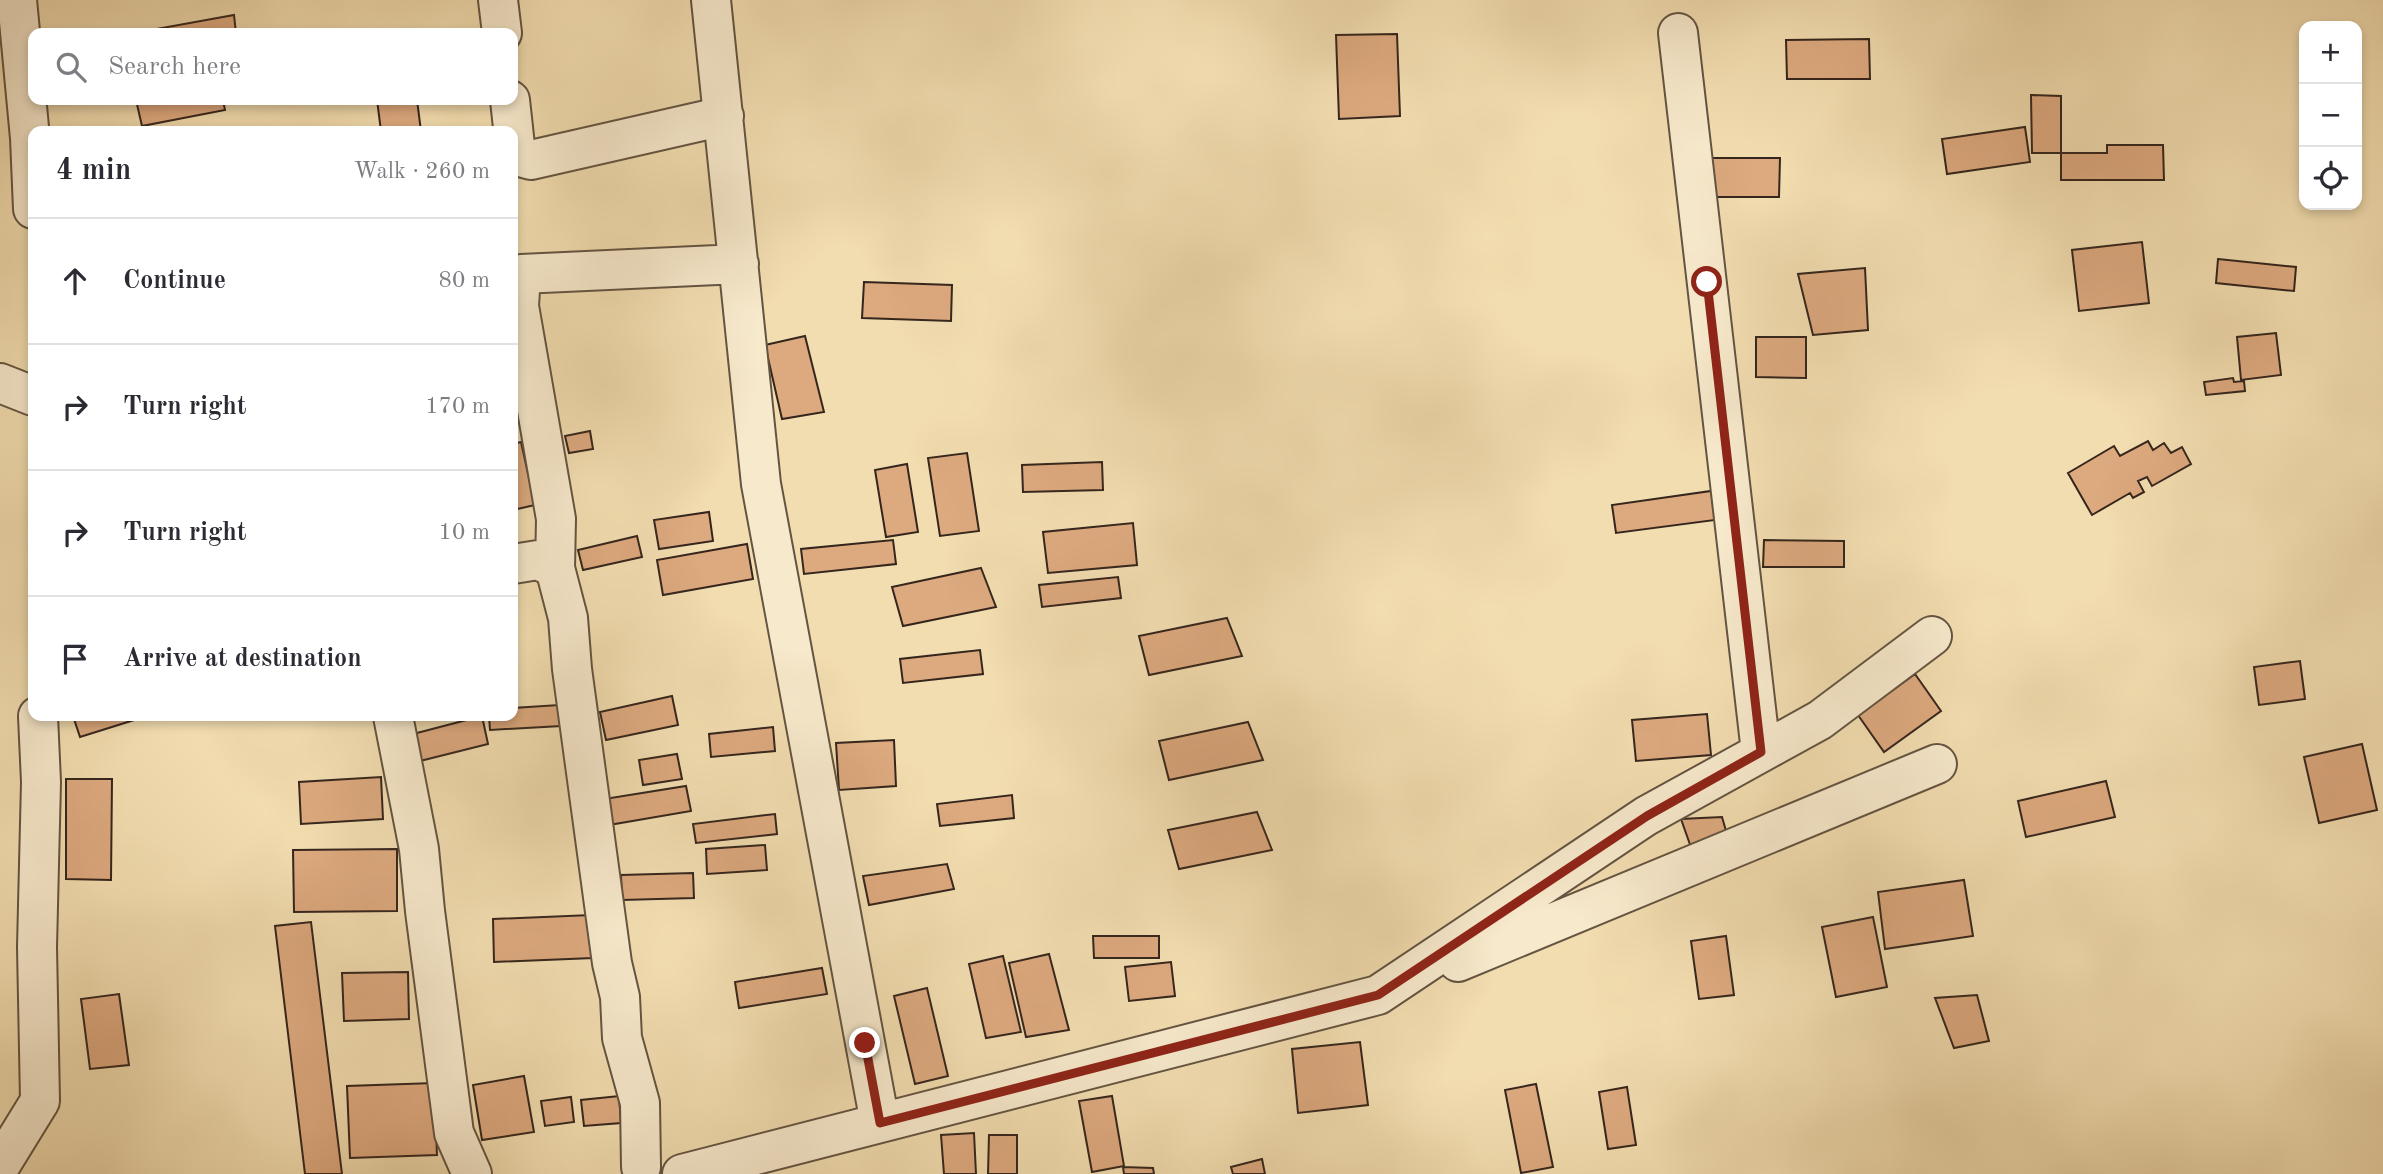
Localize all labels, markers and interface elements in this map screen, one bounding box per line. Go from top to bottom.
map controls [2299,21,2362,210]
button: + [2299,21,2362,84]
search box [28,28,518,105]
icon: search [52,48,90,86]
text: Search here [108,54,241,80]
button: − [2299,84,2362,147]
button: locate [2299,147,2362,210]
text: 4 min [56,156,131,186]
text: Walk · 260 m [354,160,490,183]
icon: ahead [56,262,94,300]
route start [1691,266,1722,297]
text: Continue [123,268,226,294]
text: 80 m [439,269,490,292]
icon: right [56,388,94,426]
text: Turn right [123,394,246,420]
text: 170 m [425,395,490,418]
icon: right [56,514,94,552]
text: Turn right [123,520,246,546]
text: 10 m [439,521,490,544]
icon: arrive [56,640,94,678]
text: Arrive at destination [123,646,362,672]
route end [849,1027,880,1058]

